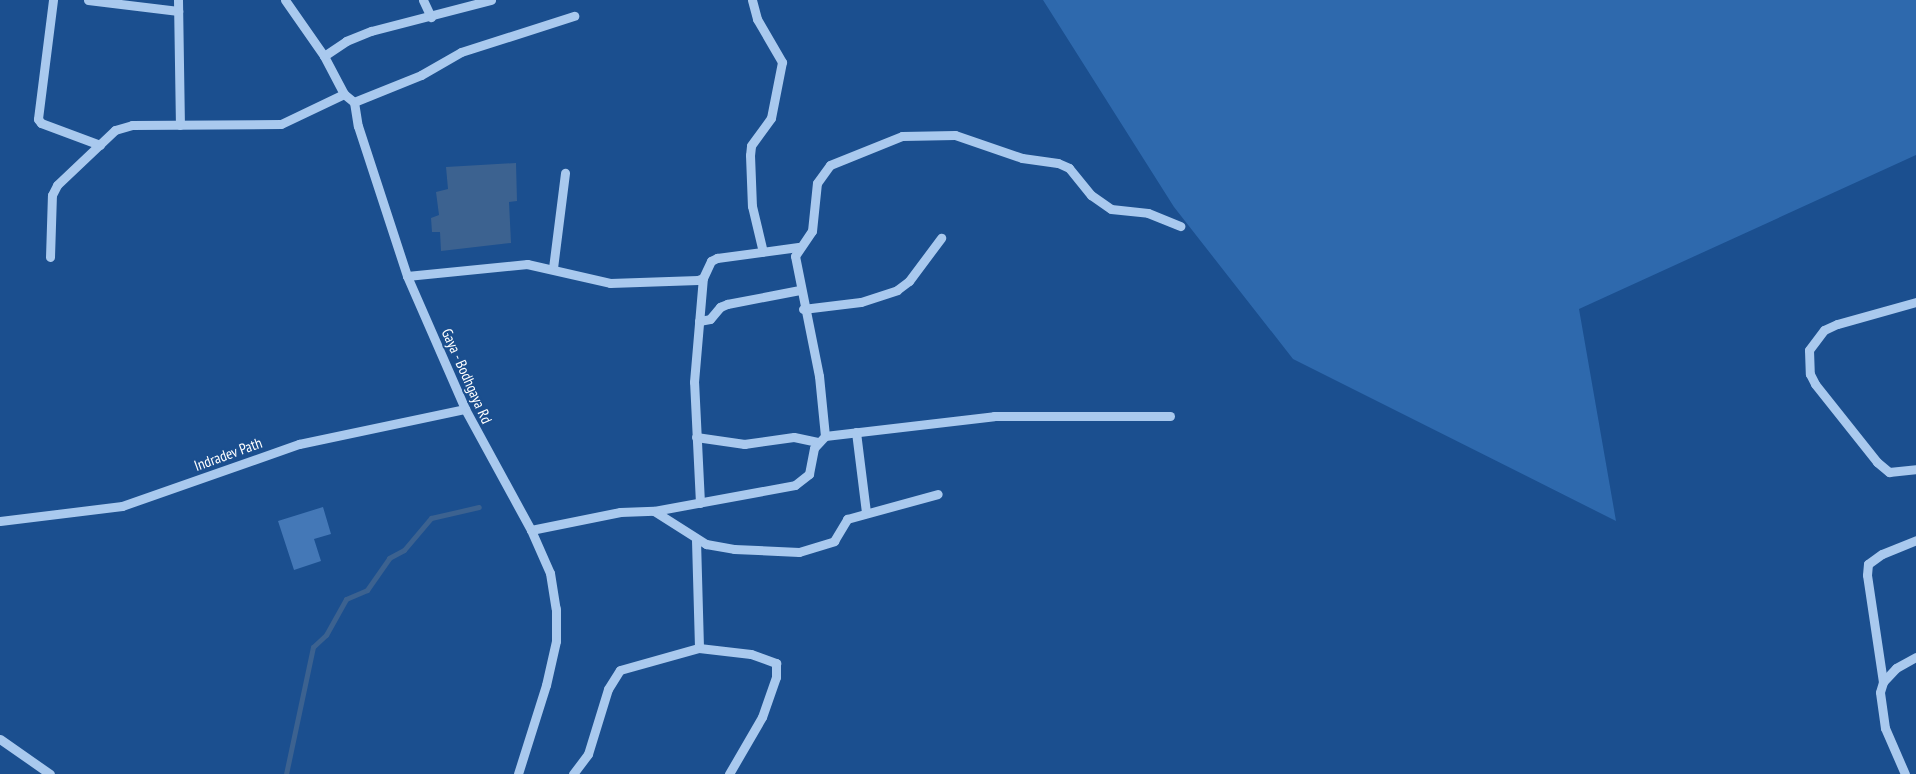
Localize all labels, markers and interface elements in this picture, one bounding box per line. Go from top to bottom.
street label: Gaya - Bodhgaya Rd [438,325,496,427]
street label: Indradev Path [191,433,265,475]

